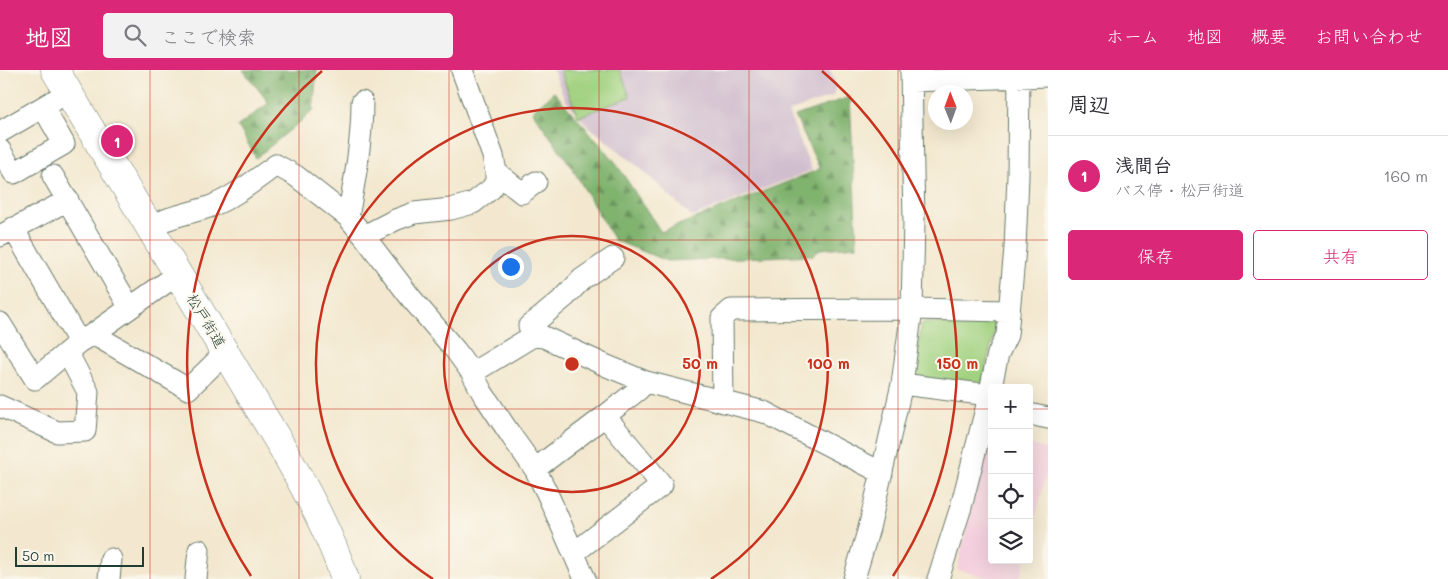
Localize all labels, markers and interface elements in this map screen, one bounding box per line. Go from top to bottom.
search box [103,13,453,58]
text: 地図 [25,21,73,52]
icon: search [121,21,149,49]
text: ここで検索 [161,24,256,49]
text: ホーム [1106,24,1159,48]
text: 地図 [1187,24,1223,48]
text: 概要 [1251,24,1287,48]
text: お問い合わせ [1315,24,1423,48]
north arrow [928,85,973,130]
text: 周辺 [1068,90,1110,117]
pin: 1 [101,122,133,160]
text: 浅間台 [1115,152,1172,177]
text: 1 [1080,165,1088,186]
text: 160 m [1383,165,1428,186]
text: バス停 · 松戸街道 [1115,179,1244,200]
button: 保存 [1068,230,1243,280]
button: 共有 [1253,230,1428,280]
your location [498,254,524,280]
street label: 松戸街道 [183,290,231,351]
text: 50 m [682,353,718,373]
text: 100 m [806,353,850,373]
text: 150 m [936,353,978,373]
centre of rings [563,355,581,373]
map controls [988,384,1033,564]
button: + [988,384,1033,429]
button: − [988,429,1033,474]
button: locate [988,474,1033,519]
button: layers [988,519,1033,564]
scale bar [15,544,144,567]
text: 50 m [22,546,54,565]

